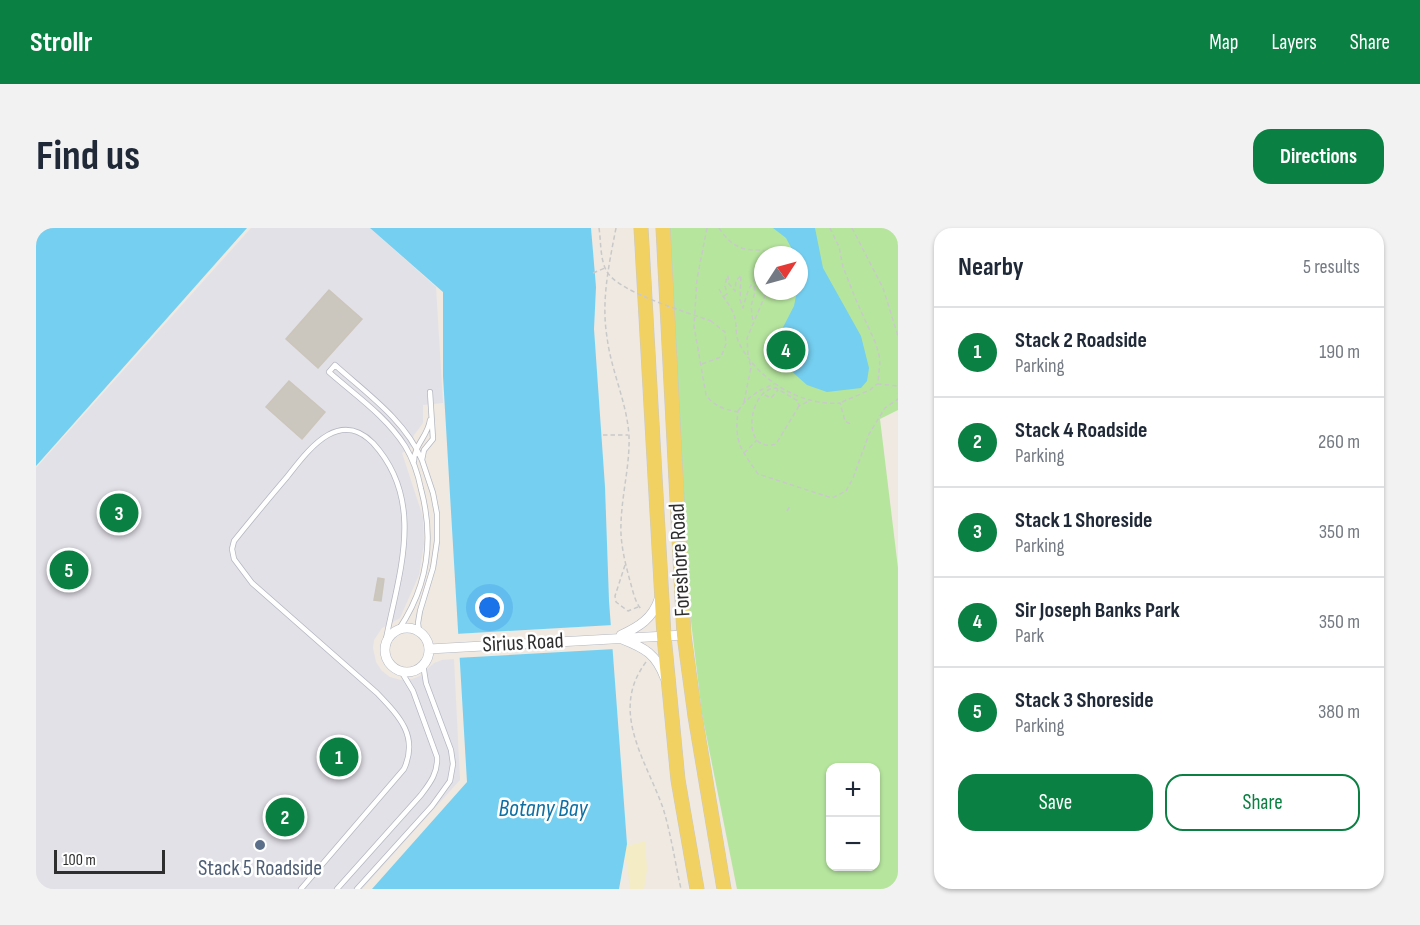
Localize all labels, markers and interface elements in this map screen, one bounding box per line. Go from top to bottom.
text: Strollr [30,26,92,59]
text: Map [1209,30,1238,55]
text: Layers [1271,30,1317,55]
text: Share [1350,30,1390,55]
button: Directions [1253,129,1384,184]
text: Find us [36,131,140,182]
north arrow [754,246,808,300]
text: Nearby [958,252,1024,283]
text: 5 results [1303,255,1360,279]
text: Stack 2 Roadside [1015,327,1147,354]
pin: 4 [766,328,806,372]
text: 1 [974,340,981,364]
text: 190 m [1319,340,1360,364]
text: Parking [1015,354,1065,378]
text: Stack 4 Roadside [1015,417,1147,444]
text: 2 [973,430,982,454]
text: 260 m [1318,430,1360,454]
text: Parking [1015,444,1065,468]
pin: 3 [100,490,139,536]
street label: Foreshore Road [664,503,696,617]
text: Stack 1 Shoreside [1015,507,1152,534]
text: 3 [973,520,982,544]
text: 350 m [1319,520,1360,544]
text: Parking [1015,534,1065,558]
pin: 5 [50,548,88,592]
your location [475,593,504,622]
text: Sir Joseph Banks Park [1015,597,1180,624]
text: 4 [973,610,982,634]
text: 350 m [1319,610,1360,634]
text: Park [1015,624,1044,648]
street label: Sirius Road [482,627,564,659]
text: Stack 3 Shoreside [1015,687,1154,714]
text: 5 [973,700,982,724]
text: 380 m [1318,700,1360,724]
text: Parking [1015,714,1065,738]
pin: 1 [320,734,358,780]
map controls [826,763,880,871]
button: + [826,763,880,817]
button: Save [958,774,1153,831]
button: Share [1165,774,1360,831]
pin: 2 [266,794,304,840]
water label: Botany Bay [498,794,588,823]
button: − [826,817,880,871]
marker: Stack 5 Roadside [253,838,267,852]
scale bar [54,847,165,874]
text: 100 m [63,851,96,870]
place label: Stack 5 Roadside [198,855,322,882]

